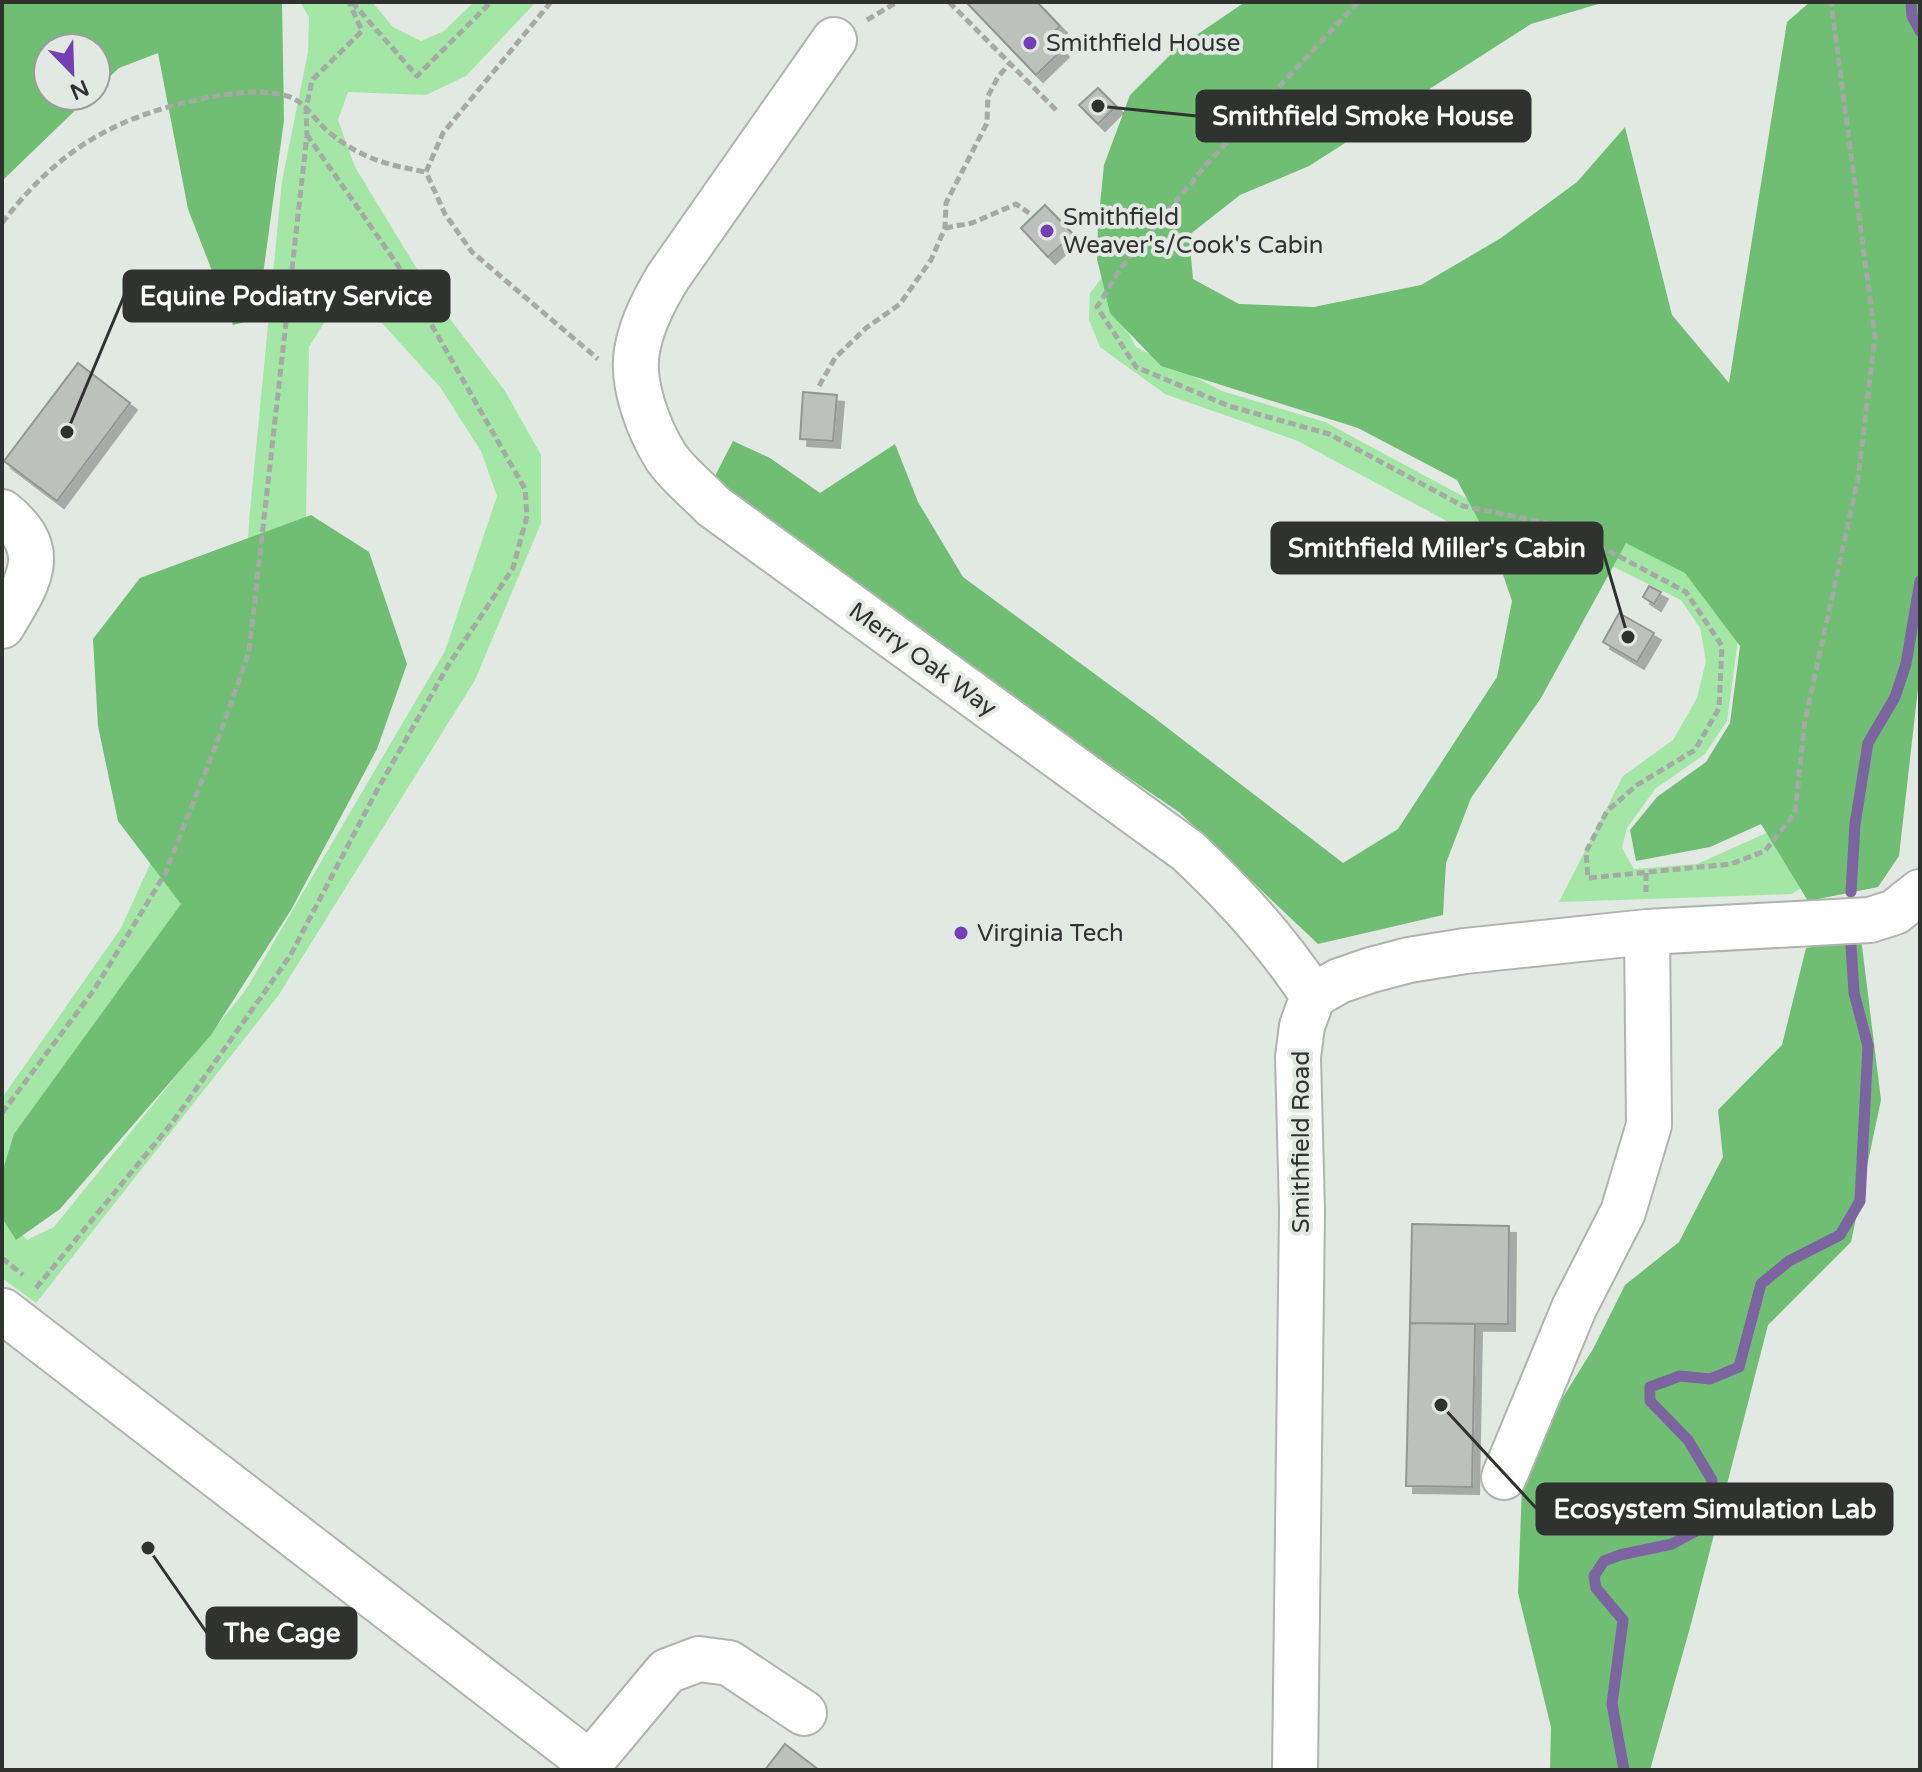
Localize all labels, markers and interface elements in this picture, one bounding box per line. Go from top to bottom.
place label: Smithfield House [1046,29,1240,58]
north arrow [32,32,112,112]
marker: Smithfield House [1021,34,1039,52]
text: N [66,74,93,105]
callout: Smithfield Smoke House [1197,91,1530,141]
text: Smithfield Smoke House [1212,101,1514,132]
place label: Smithfield Weaver's/Cook's Cabin [1063,203,1323,260]
marker: Smithfield Weaver's/Cook's Cabin [1038,222,1056,240]
callout: Equine Podiatry Service [124,271,449,321]
text: Equine Podiatry Service [140,281,432,312]
callout: Smithfield Miller's Cabin [1272,523,1602,573]
text: Smithfield Miller's Cabin [1288,533,1586,564]
street label: Merry Oak Way [843,596,1002,723]
place label: Virginia Tech [977,919,1124,948]
marker: Virginia Tech [952,924,970,942]
street label: Smithfield Road [1287,1051,1316,1233]
callout: Ecosystem Simulation Lab [1537,1484,1892,1534]
text: Ecosystem Simulation Lab [1553,1494,1877,1525]
callout: The Cage [207,1608,356,1658]
text: The Cage [223,1618,341,1649]

